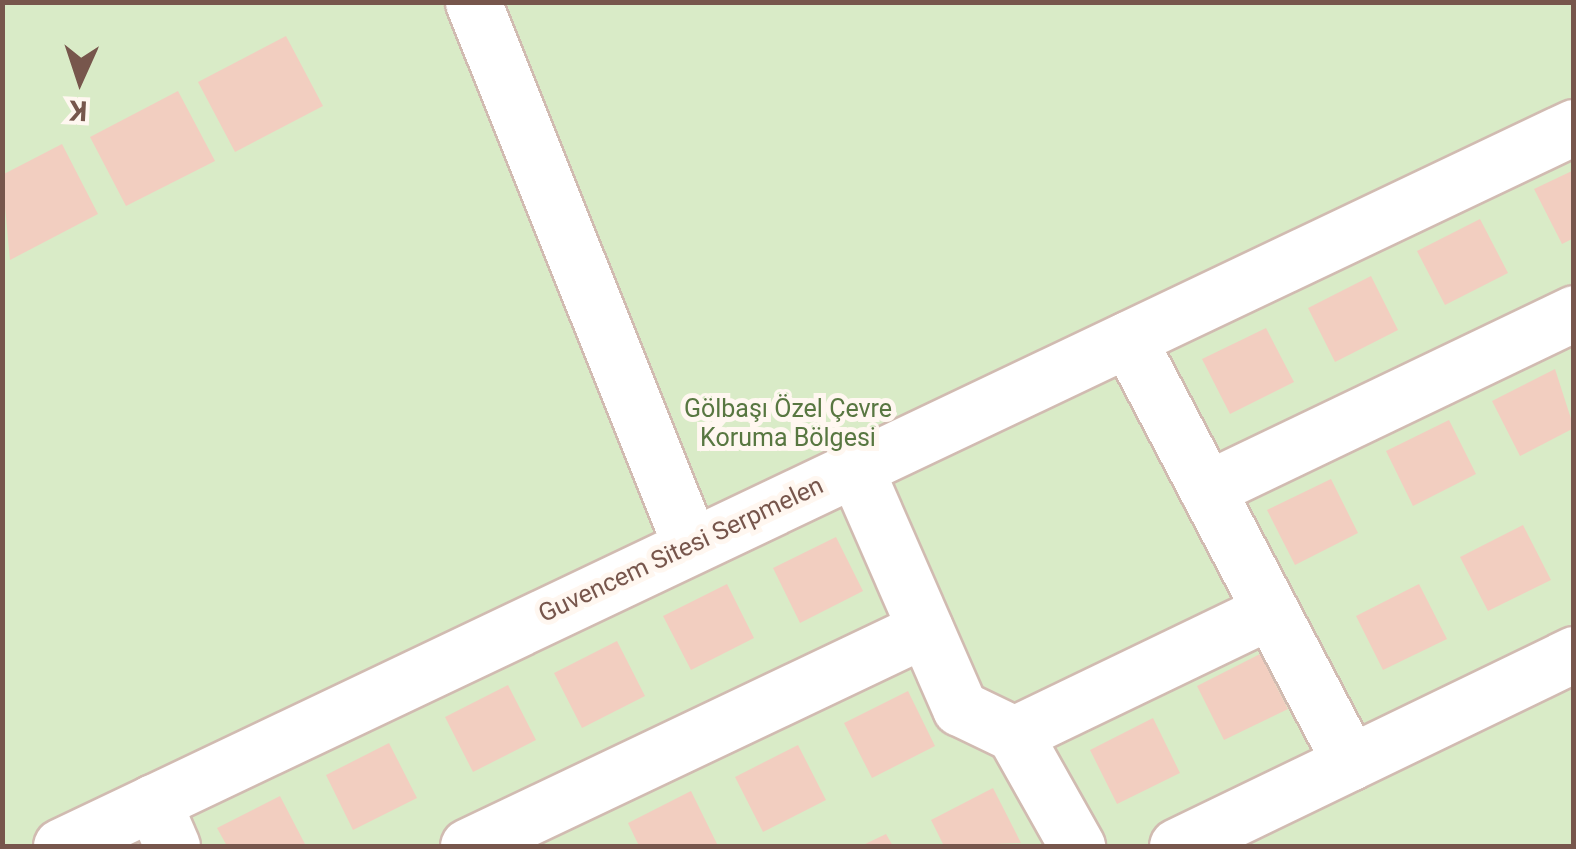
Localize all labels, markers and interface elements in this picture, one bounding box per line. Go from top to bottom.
north arrow [30,30,130,130]
text: K [69,94,88,127]
park label: Gölbaşı Özel Çevre Koruma Bölgesi [684,395,892,454]
street label: Guvencem Sitesi Serpmelen [534,471,828,629]

